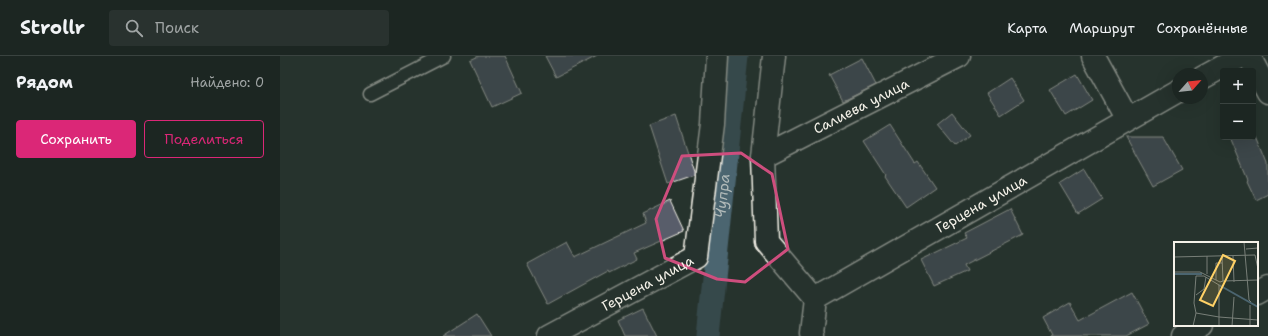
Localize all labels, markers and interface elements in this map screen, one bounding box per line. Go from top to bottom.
search box [109,10,389,46]
text: Strollr [20,15,85,40]
icon: search [123,17,145,39]
text: Поиск [155,18,199,38]
text: Карта [1007,19,1047,37]
text: Маршрут [1069,19,1135,37]
text: Сохранённые [1157,19,1248,37]
north arrow [1172,68,1208,104]
map controls [1220,68,1256,140]
button: + [1220,68,1256,104]
text: Рядом [16,71,73,93]
text: Найдено: 0 [190,74,264,91]
street label: Салиева улица [810,74,912,138]
button: − [1220,104,1256,140]
button: Сохранить [16,120,136,158]
button: Поделиться [144,120,264,158]
street label: Герцена улица [933,171,1030,237]
water label: Чупра [710,173,735,219]
inset map [1174,242,1258,326]
street label: Герцена улица [599,251,697,315]

